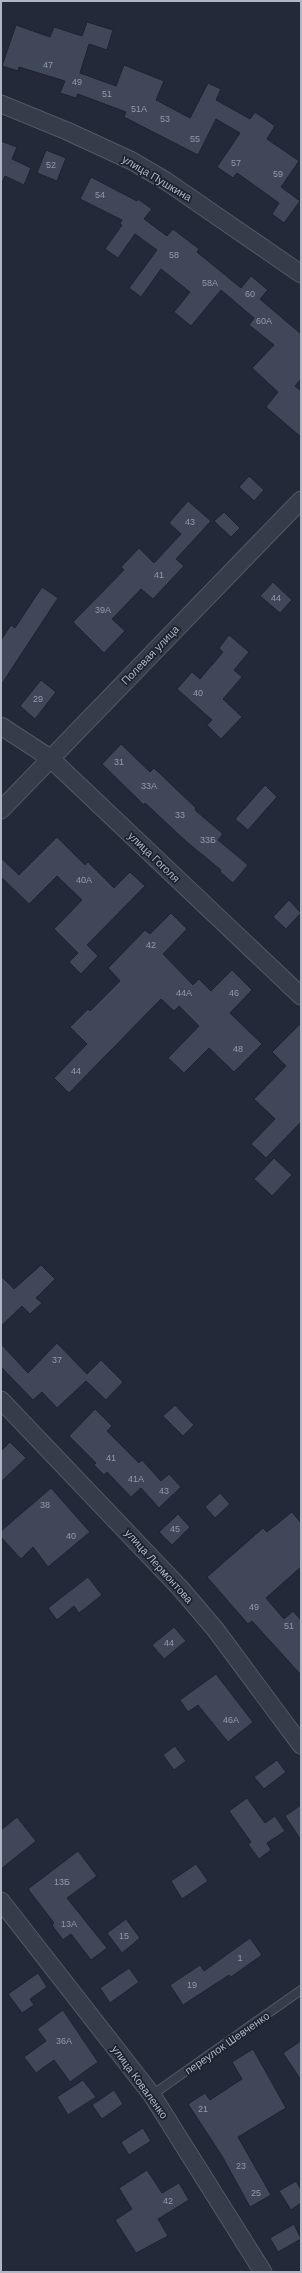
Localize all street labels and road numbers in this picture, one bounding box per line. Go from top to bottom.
street label: улица Пушкина [120,153,195,204]
street label: Полевая улица [119,622,182,687]
street label: улица Гоголя [126,830,182,884]
street label: улица Лермонтова [123,1527,196,1606]
street label: переулок Шевченко [182,2009,272,2077]
street label: улица Коваленко [109,2043,171,2121]

